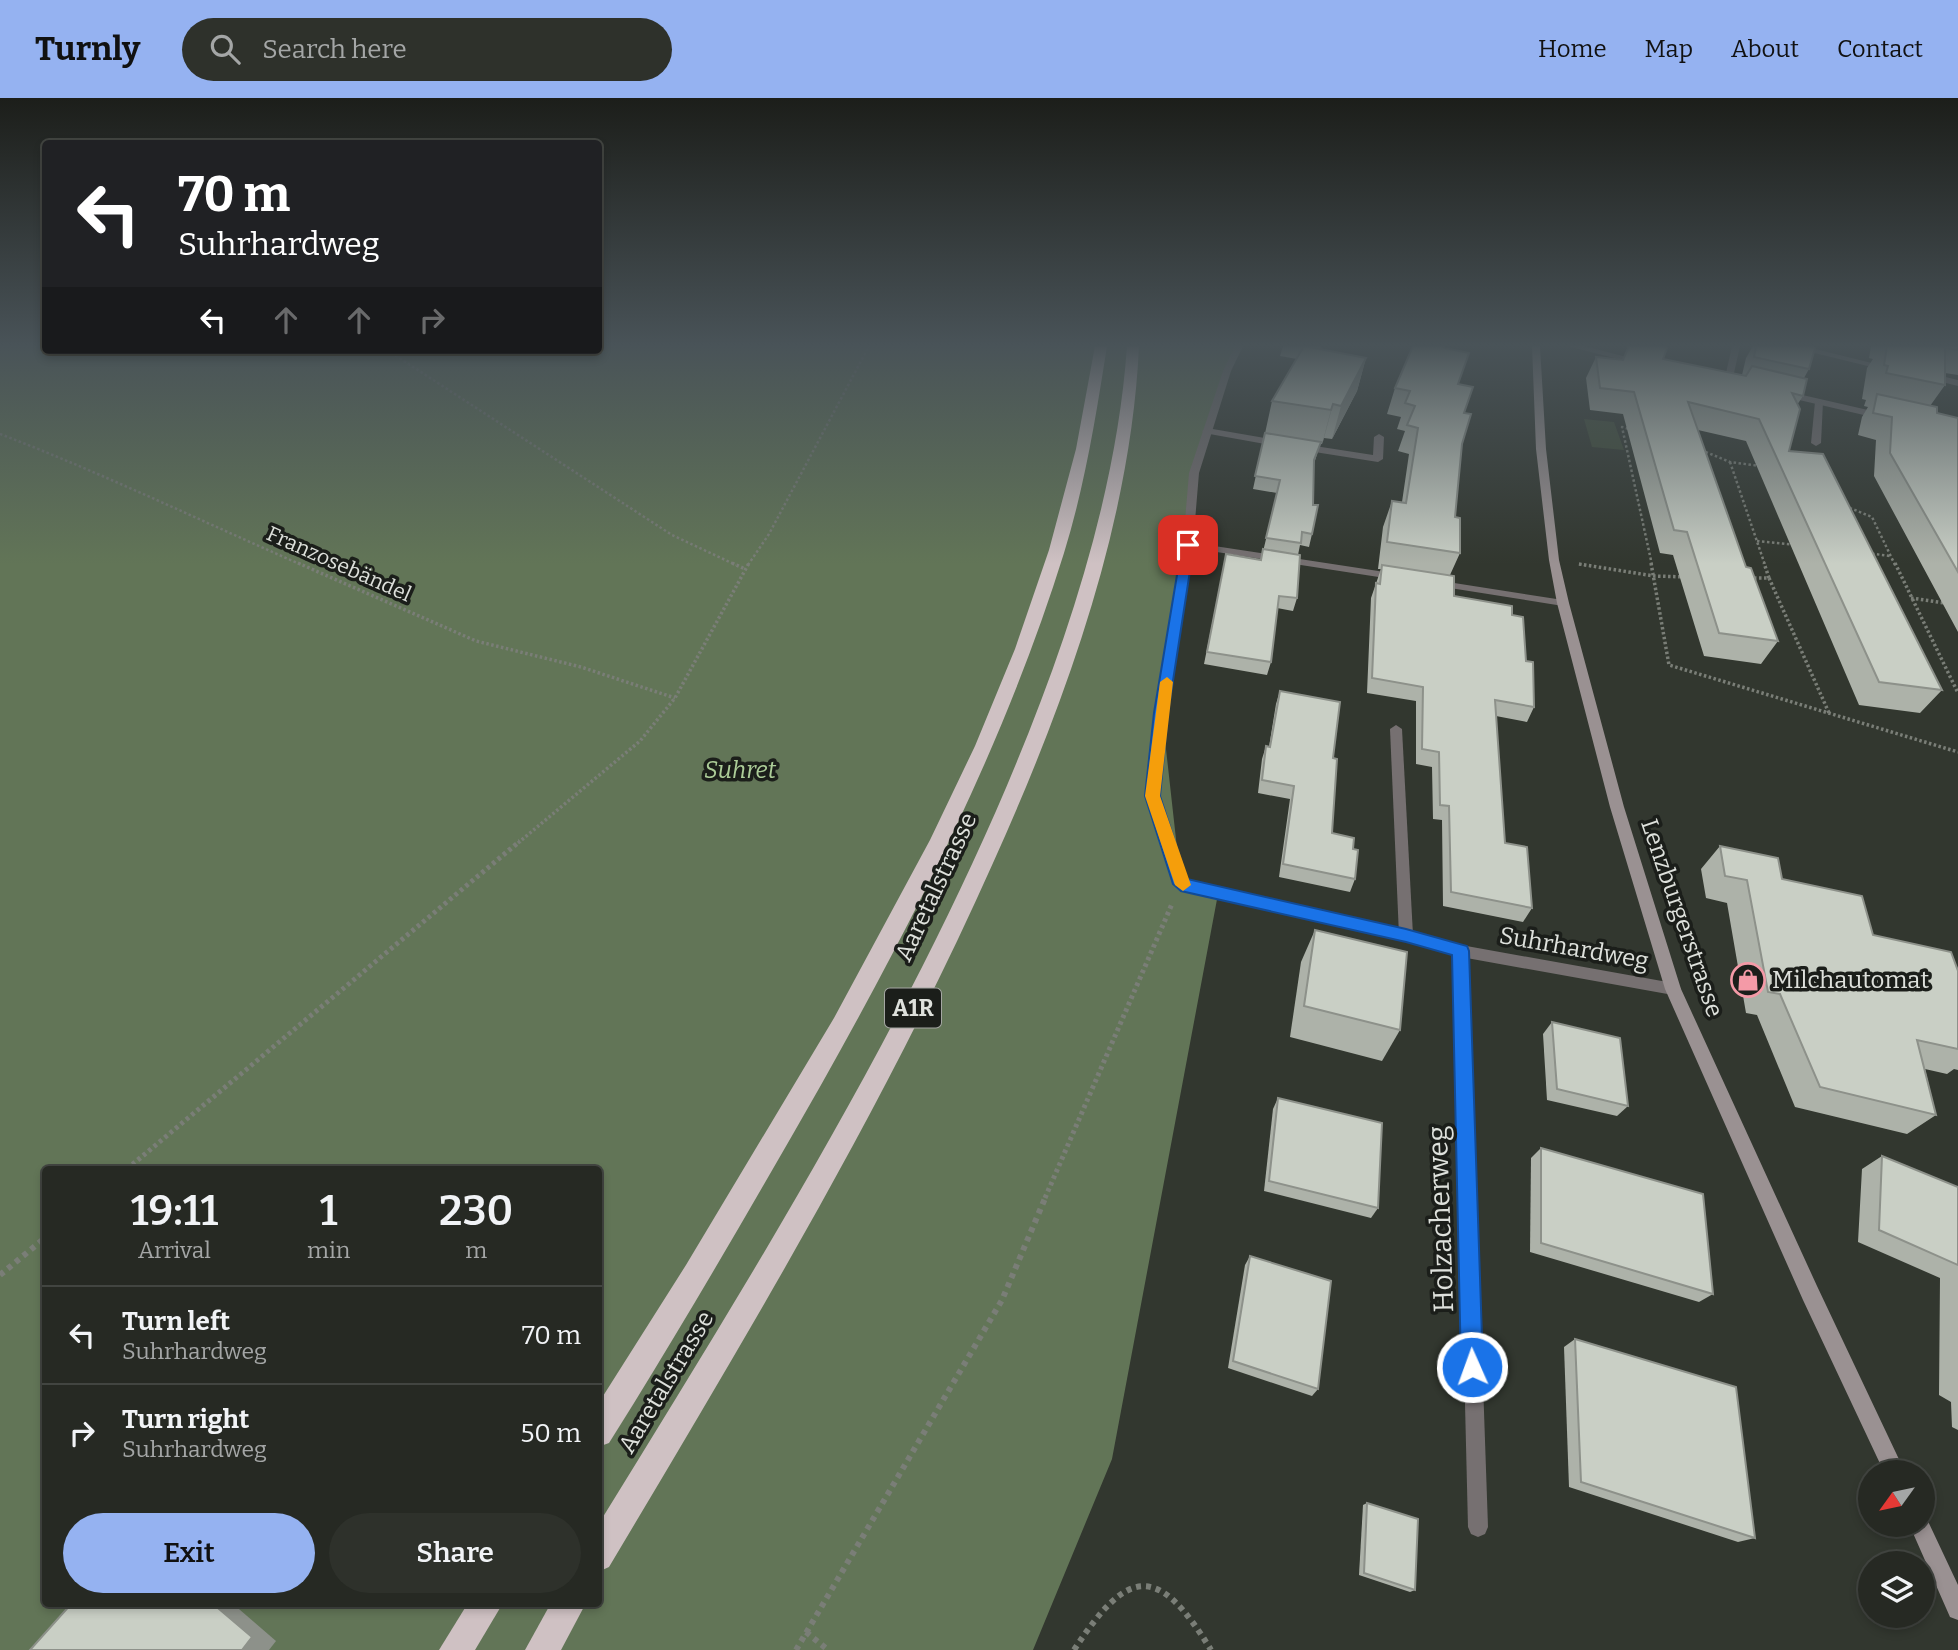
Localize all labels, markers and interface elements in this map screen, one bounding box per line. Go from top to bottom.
search box [182,18,672,81]
text: Turnly [35,29,140,69]
icon: search [206,30,244,68]
text: Search here [262,34,407,65]
text: Home [1538,35,1607,63]
text: Map [1645,35,1693,63]
text: About [1731,35,1799,63]
text: Contact [1837,35,1923,63]
text: 70 m [178,165,290,224]
icon: left [63,168,154,259]
text: Suhrhardweg [178,225,380,263]
icon: left [194,301,232,339]
icon: ahead [267,301,305,339]
icon: ahead [340,301,378,339]
icon: right [413,301,451,339]
pin [1158,515,1218,575]
street label: Franzosebändel [263,520,415,608]
icon: arrive [1169,526,1207,564]
park label: Suhret [704,756,777,784]
street label: Aaretalstrasse [889,808,983,966]
street label: Lenzburgerstrasse [1635,815,1729,1021]
street label: Suhrhardweg [1497,921,1651,975]
shop icon: Milchautomat [1729,961,1767,999]
place label: Milchautomat [1772,966,1929,994]
road number: A1R [885,988,941,1028]
street label: Holzacherweg [1421,1125,1460,1313]
text: 19:11 [131,1186,218,1236]
text: 1 [320,1186,338,1236]
text: 230 [439,1186,513,1236]
text: Arrival [138,1236,211,1264]
text: min [307,1236,350,1264]
text: m [465,1236,487,1264]
text: Turn left [122,1306,230,1337]
street label: Aaretalstrasse [613,1306,719,1458]
icon: left [63,1316,101,1354]
text: 70 m [522,1320,581,1351]
position arrow [1435,1330,1509,1404]
text: Suhrhardweg [122,1337,267,1365]
text: Turn right [122,1404,249,1435]
icon: right [63,1414,101,1452]
text: 50 m [520,1418,581,1449]
text: Suhrhardweg [122,1435,267,1463]
north arrow [1858,1460,1936,1536]
map controls [1858,1460,1935,1628]
button: Exit [63,1513,315,1593]
button: Share [329,1513,581,1593]
button: layers [1858,1551,1935,1628]

